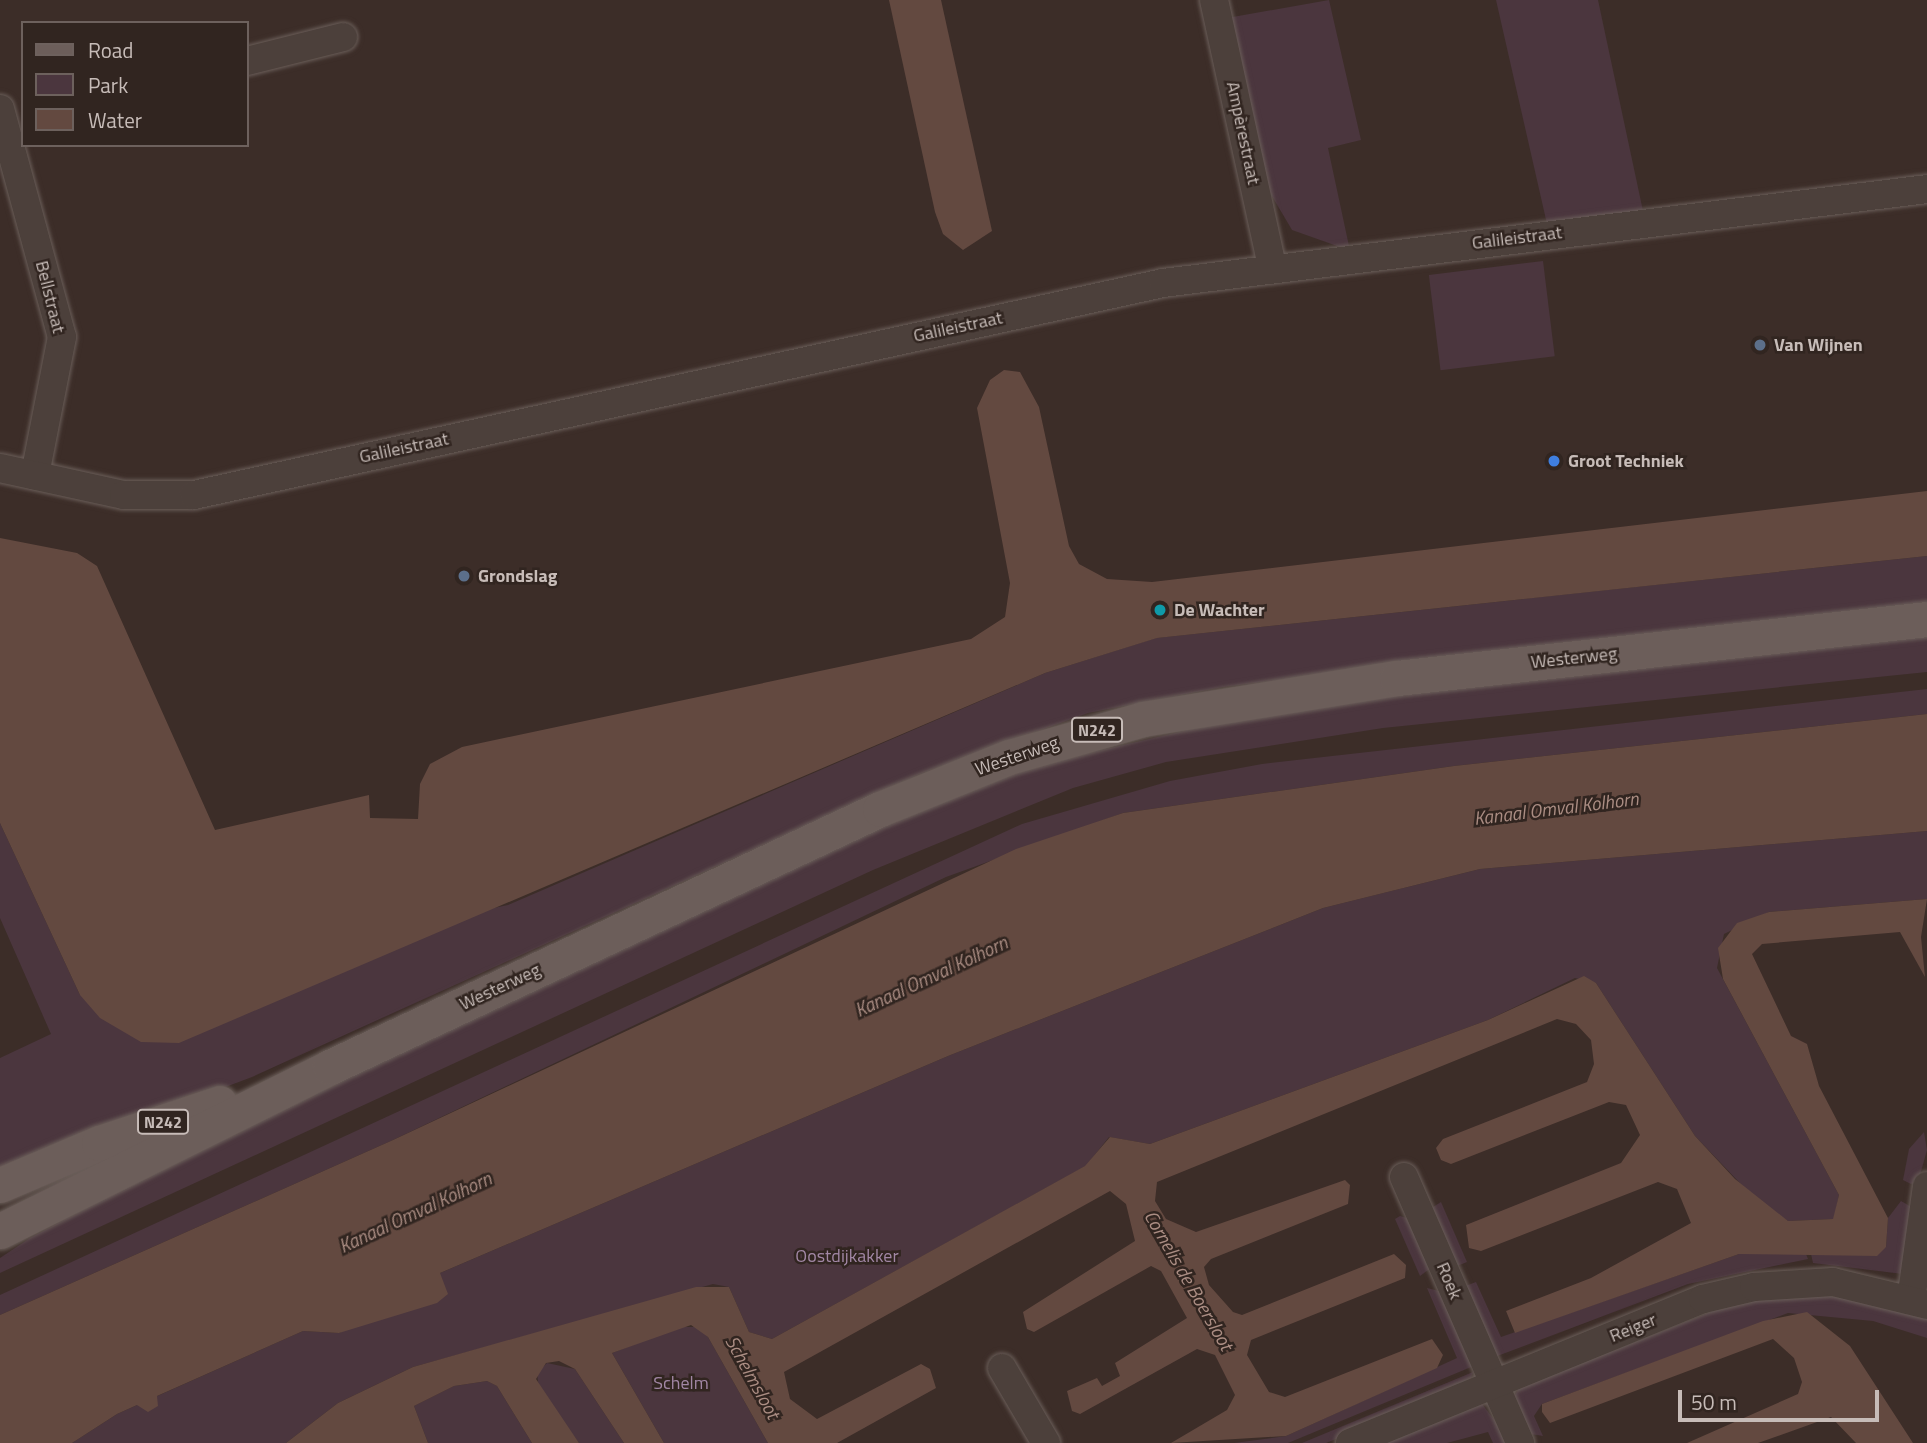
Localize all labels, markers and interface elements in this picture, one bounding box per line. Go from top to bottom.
legend [21,21,248,147]
text: Road [88,34,133,66]
text: Park [88,69,128,101]
street label: Ampèrestraat [1222,80,1264,186]
text: Water [88,104,142,136]
street label: Galileistraat [1471,222,1563,254]
street label: Bellstraat [31,259,69,335]
street label: Galileistraat [911,307,1005,347]
place label: Van Wijnen [1774,334,1863,356]
marker: Van Wijnen [1752,337,1768,353]
street label: Galileistraat [357,428,451,468]
place label: Groot Techniek [1568,450,1684,472]
marker: Groot Techniek [1546,453,1562,469]
place label: Grondslag [478,565,557,587]
marker: Grondslag [456,568,472,584]
place label: De Wachter [1174,599,1265,621]
marker: De Wachter [1152,602,1168,618]
street label: Westerweg [1530,643,1618,673]
road number: N242 [1071,718,1123,743]
street label: Westerweg [973,732,1061,780]
water label: Kanaal Omval Kolhorn [1472,787,1640,829]
water label: Kanaal Omval Kolhorn [851,931,1011,1021]
street label: Westerweg [456,959,544,1015]
road number: N242 [137,1110,189,1134]
water label: Kanaal Omval Kolhorn [335,1167,495,1257]
water label: Cornelis de Boersloot [1140,1206,1238,1354]
park label: Oostdijkakker [795,1245,899,1267]
street label: Roek [1432,1259,1466,1303]
street label: Reiger [1606,1309,1660,1347]
water label: Schelmsloot [721,1332,785,1422]
park label: Schelm [653,1372,709,1394]
scale bar [1682,1376,1883,1420]
text: 50 m [1691,1386,1737,1418]

